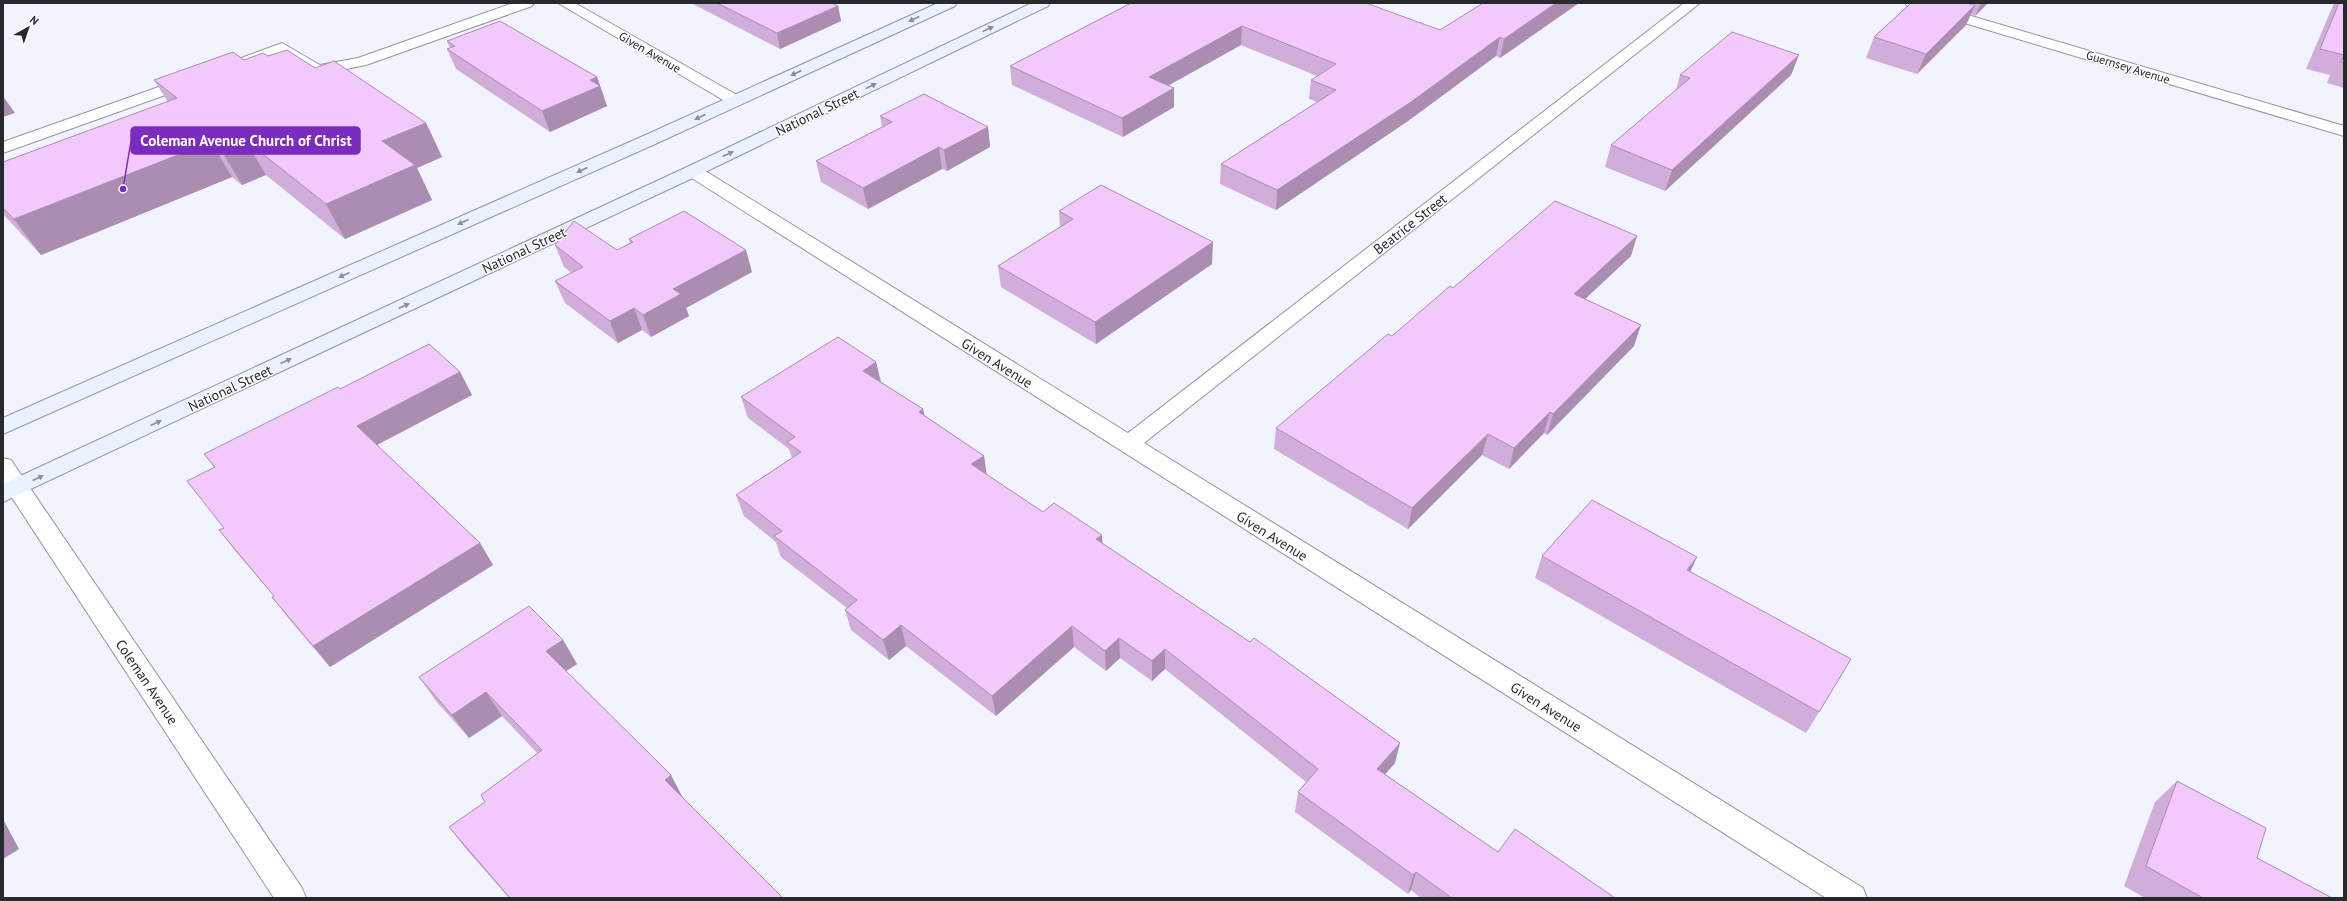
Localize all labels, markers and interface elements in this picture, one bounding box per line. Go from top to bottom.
north arrow [8,8,48,48]
text: N [27,13,42,28]
one-way arrow [908,16,920,22]
one-way arrow [982,26,994,33]
street label: Given Avenue [616,28,684,76]
street label: Guernsey Avenue [2084,47,2172,87]
one-way arrow [790,70,801,76]
one-way arrow [865,83,877,89]
street label: National Street [772,84,862,140]
one-way arrow [694,114,706,120]
callout: Coleman Avenue Church of Christ [131,127,360,154]
text: Coleman Avenue Church of Christ [140,131,352,150]
one-way arrow [723,151,734,157]
one-way arrow [575,167,587,173]
street label: Beatrice Street [1370,190,1450,258]
one-way arrow [457,219,469,226]
street label: National Street [479,223,569,277]
one-way arrow [339,272,350,278]
one-way arrow [398,303,410,309]
street label: Given Avenue [958,334,1036,392]
one-way arrow [281,358,293,364]
street label: National Street [185,361,275,415]
one-way arrow [150,420,162,426]
one-way arrow [33,475,44,481]
street label: Given Avenue [1233,507,1311,565]
street label: Coleman Avenue [112,636,182,728]
street label: Given Avenue [1507,678,1585,736]

